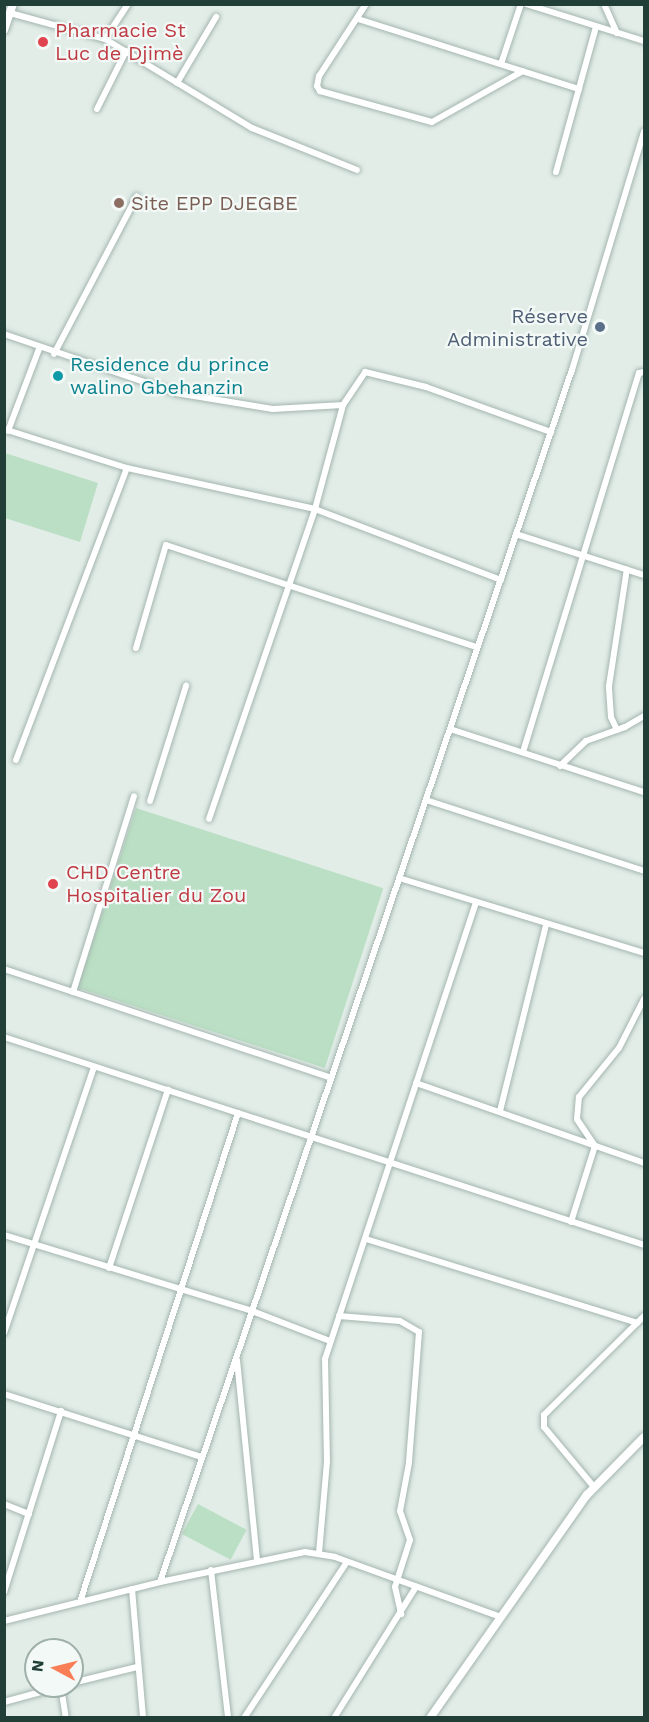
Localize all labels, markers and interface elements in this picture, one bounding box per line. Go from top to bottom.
place label: Pharmacie St Luc de Djimè [55,19,186,66]
marker: Pharmacie St Luc de Djimè [36,35,50,49]
place label: Site EPP DJEGBE [131,191,298,215]
marker: Site EPP DJEGBE [112,196,126,210]
place label: Réserve Administrative [447,304,588,351]
marker: Réserve Administrative [593,320,607,334]
place label: Residence du prince walino Gbehanzin [70,352,269,399]
marker: Residence du prince walino Gbehanzin [51,369,65,383]
place label: CHD Centre Hospitalier du Zou [66,861,247,908]
marker: CHD Centre Hospitalier du Zou [44,875,62,893]
north arrow [24,1638,84,1698]
text: N [27,1659,48,1673]

